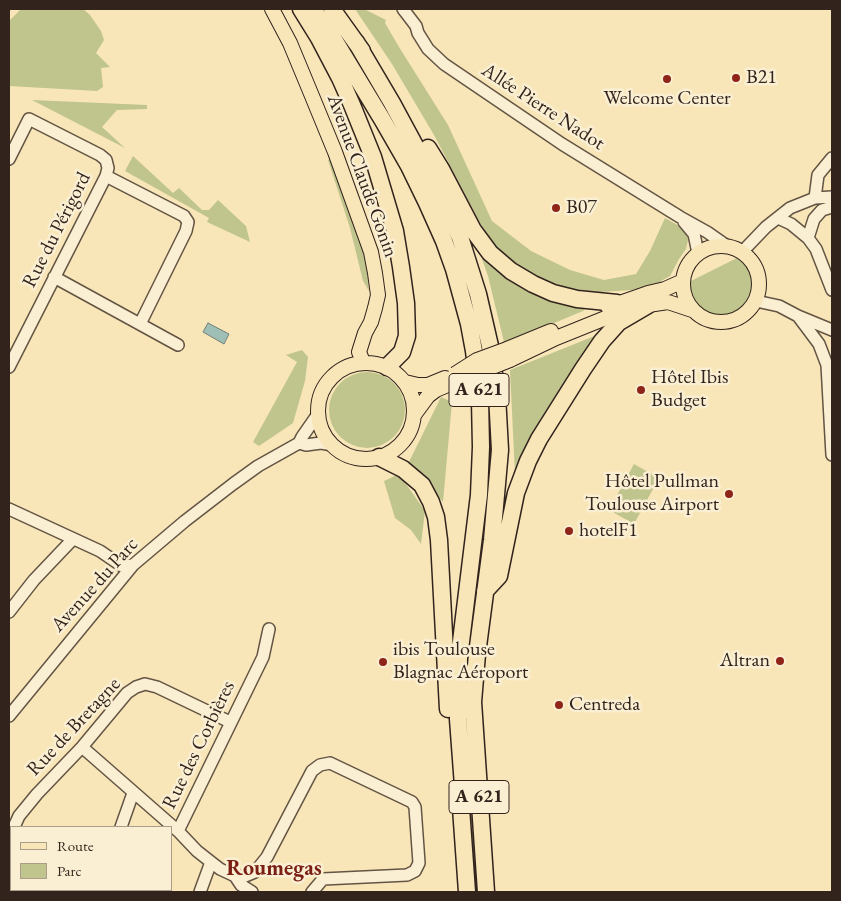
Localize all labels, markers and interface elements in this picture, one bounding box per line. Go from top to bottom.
street label: Allée Pierre Nadot [477,58,609,156]
place label: B21 [746,66,777,90]
marker: B21 [730,72,742,84]
marker: Welcome Center [661,73,673,85]
place label: Welcome Center [603,87,731,111]
street label: Avenue Claude Gonin [321,91,403,261]
street label: Rue du Périgord [18,168,96,292]
place label: B07 [566,196,597,220]
marker: B07 [550,202,562,214]
place label: Hôtel Ibis Budget [651,366,728,413]
road number: A 621 [449,374,509,406]
marker: Hôtel Ibis Budget [635,384,647,396]
place label: Hôtel Pullman Toulouse Airport [585,470,719,517]
marker: Hôtel Pullman Toulouse Airport [723,488,735,500]
place label: hotelF1 [579,519,638,543]
marker: hotelF1 [563,525,575,537]
street label: Avenue du Parc [46,533,144,637]
place label: ibis Toulouse Blagnac Aéroport [393,638,528,685]
place label: Altran [720,649,770,673]
marker: Altran [774,655,786,667]
marker: ibis Toulouse Blagnac Aéroport [377,656,389,668]
street label: Rue de Bretagne [22,673,126,781]
street label: Rue des Corbières [158,677,240,813]
place label: Centreda [569,693,640,717]
marker: Centreda [553,699,565,711]
road number: A 621 [449,780,509,814]
legend [10,826,172,891]
text: Route [57,836,94,855]
district label: Roumegas [226,856,322,882]
text: Parc [57,861,82,880]

